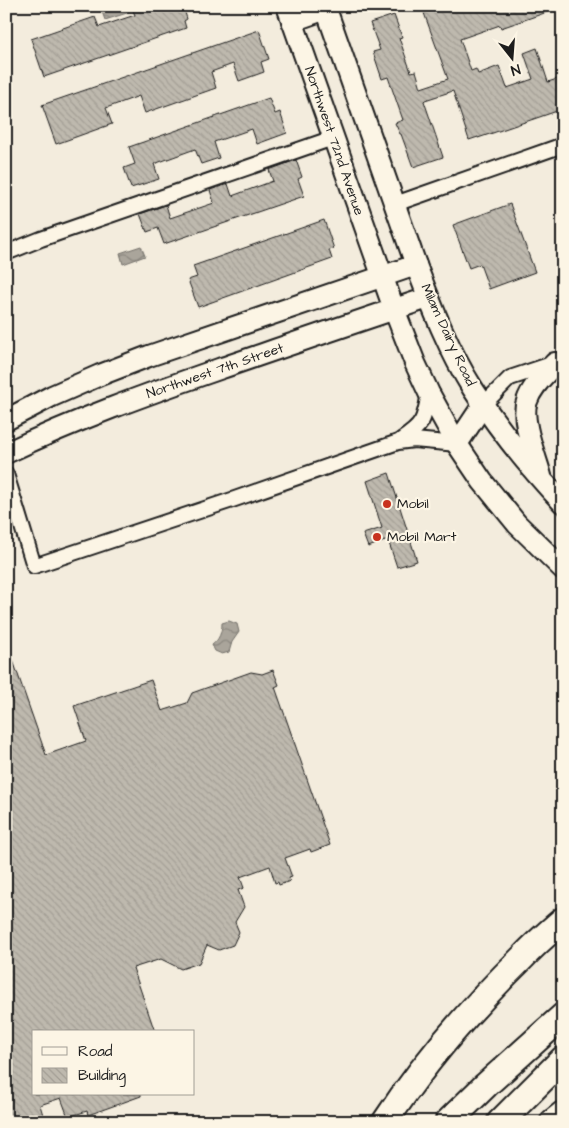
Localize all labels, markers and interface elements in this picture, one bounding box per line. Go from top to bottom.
north arrow [486,32,536,82]
text: N [508,59,523,80]
street label: Northwest 72nd Avenue [299,64,369,218]
street label: Milam Dairy Road [415,280,481,390]
street label: Northwest 7th Street [144,338,287,404]
place label: Mobil [397,494,429,514]
marker: Mobil [381,498,393,510]
place label: Mobil Mart [387,527,457,547]
marker: Mobil Mart [371,531,383,543]
legend [32,1030,195,1096]
text: Road [78,1041,113,1062]
text: Building [78,1065,126,1087]

